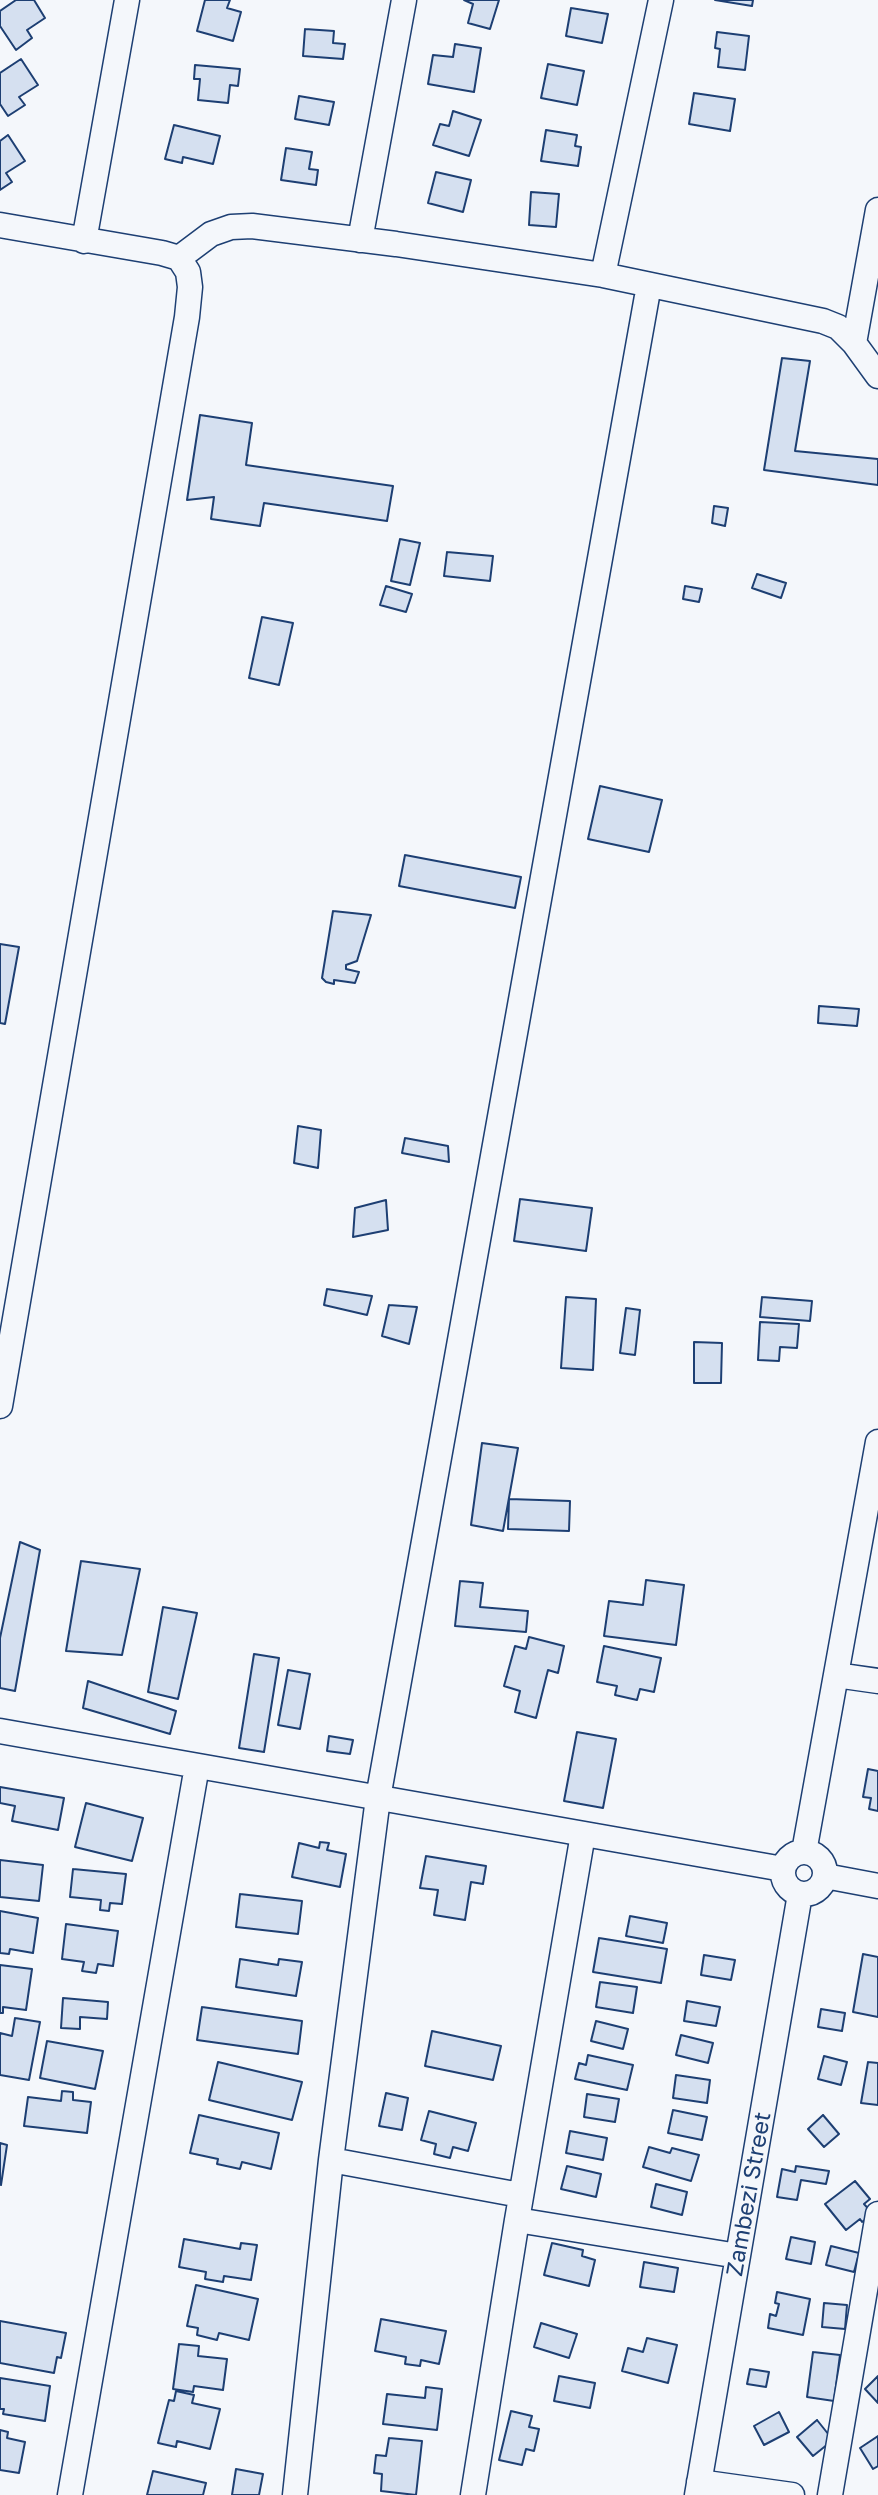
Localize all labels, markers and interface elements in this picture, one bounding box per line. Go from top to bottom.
street label: Zambezi Street [721,2110,777,2278]

